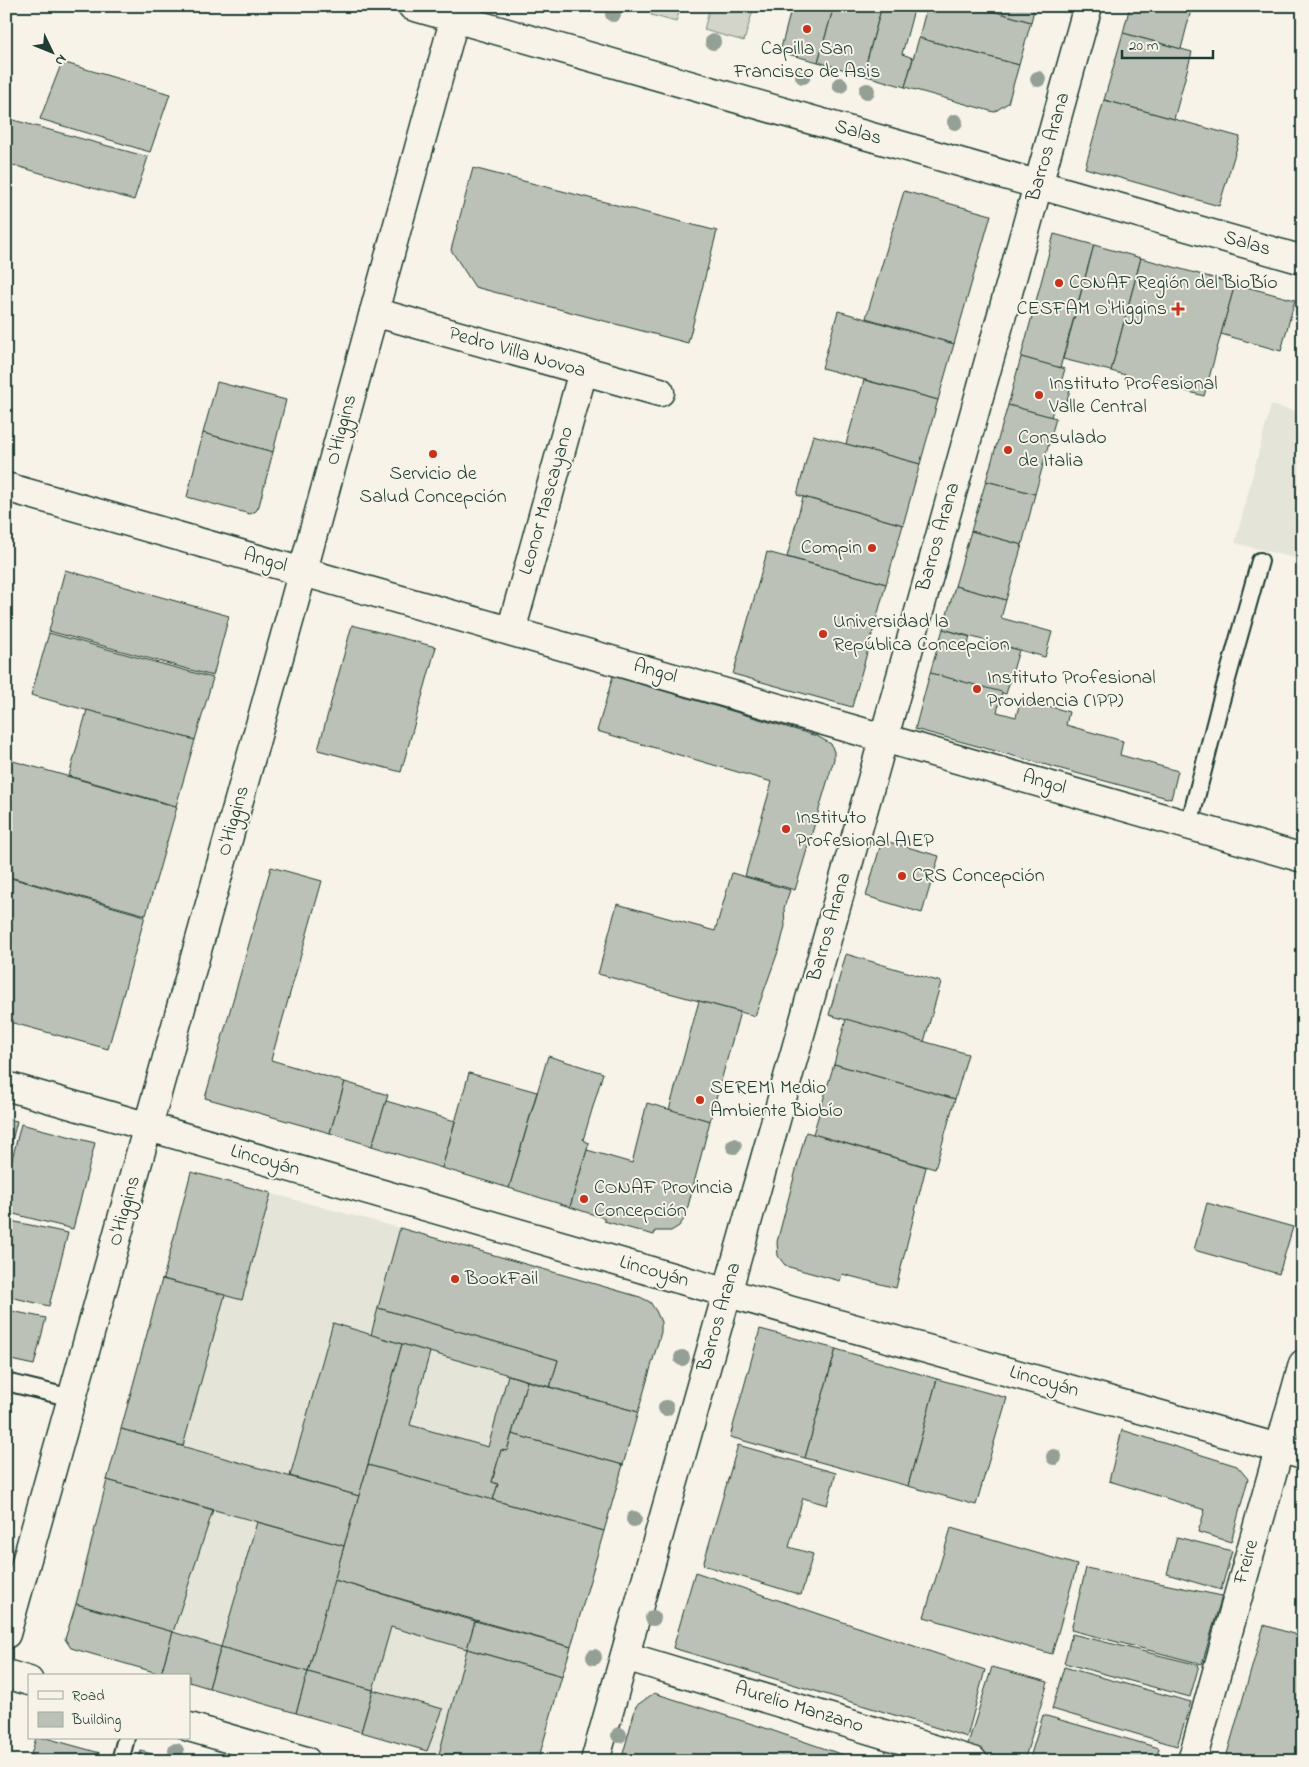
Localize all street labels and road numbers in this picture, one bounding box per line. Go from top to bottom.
street label: Barros Arana [1019,89,1078,206]
street label: Salas [831,112,885,154]
street label: Salas [1220,223,1274,265]
street label: Pedro Villa Novoa [445,320,589,386]
street label: O'Higgins [319,391,366,469]
street label: Leonor Mascayano [512,423,582,579]
street label: Barros Arana [909,479,968,596]
street label: Angol [239,541,290,582]
street label: Angol [629,652,680,693]
street label: Angol [1018,763,1069,804]
street label: O'Higgins [210,782,259,860]
street label: Barros Arana [800,869,859,986]
street label: Lincoyán [227,1137,303,1185]
street label: O'Higgins [101,1172,150,1250]
street label: Lincoyán [616,1248,692,1296]
street label: Barros Arana [690,1259,749,1376]
street label: Lincoyán [1006,1358,1082,1406]
street label: Freire [1227,1536,1267,1589]
street label: Aurelio Manzano [731,1675,867,1741]

